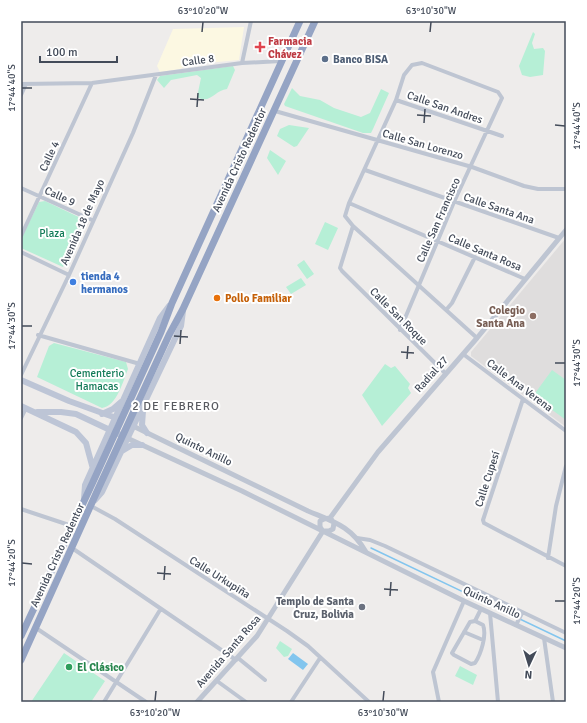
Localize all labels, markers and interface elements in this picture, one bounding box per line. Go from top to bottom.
text: 63°10'20"W [178,5,229,17]
text: 63°10'30"W [406,5,457,17]
place label: Farmacia Chávez [268,35,313,61]
scale bar [40,38,117,64]
marker: Farmacia Chávez [255,42,265,52]
text: 100 m [46,45,78,60]
street label: Calle 8 [181,52,215,69]
place label: Banco BISA [333,53,388,66]
marker: Banco BISA [320,54,330,64]
text: 17°44'40"S [6,64,18,112]
street label: Calle San Andres [405,88,485,127]
text: 17°44'40"S [571,102,583,150]
street label: Avenida Cristo Redentor [210,106,269,214]
street label: Calle San Lorenzo [381,127,465,162]
street label: Calle 4 [37,139,62,174]
street label: Calle San Francisco [414,176,463,265]
street label: Avenida 18 de Mayo [58,177,107,267]
street label: Calle 9 [42,184,77,209]
street label: Calle Santa Ana [462,190,536,227]
park label: Plaza [39,227,65,240]
street label: Calle Santa Rosa [446,231,524,274]
place label: tienda 4 hermanos [80,270,128,296]
marker: tienda 4 hermanos [68,277,78,287]
street label: Calle San Roque [367,285,430,348]
place label: Pollo Familiar [225,292,292,305]
marker: Pollo Familiar [212,293,222,303]
text: 17°44'30"S [6,302,18,350]
place label: Colegio Santa Ana [476,304,525,330]
marker: Colegio Santa Ana [528,311,538,321]
text: 17°44'30"S [571,339,583,387]
street label: Radial 27 [412,354,451,395]
street label: Calle Ana Verena [484,356,556,415]
park label: Cementerio Hamacas [70,367,125,393]
district label: 2 DE FEBRERO [132,399,220,414]
street label: Quinto Anillo [173,430,235,469]
street label: Calle Cupesí [472,450,503,509]
street label: Avenida Cristo Redentor [28,501,87,609]
text: 17°44'20"S [6,539,18,587]
street label: Calle Urkupiña [187,554,253,602]
text: 17°44'20"S [571,577,583,625]
street label: Quinto Anillo [461,584,523,621]
place label: Templo de Santa Cruz, Bolivia [276,595,354,621]
marker: Templo de Santa Cruz, Bolivia [357,602,367,612]
street label: Avenida Santa Rosa [193,612,264,690]
north arrow [509,645,549,685]
place label: El Clásico [77,661,124,674]
marker: El Clásico [64,662,74,672]
text: N [524,668,533,681]
text: 63°10'20"W [130,707,181,719]
text: 63°10'30"W [358,707,409,719]

